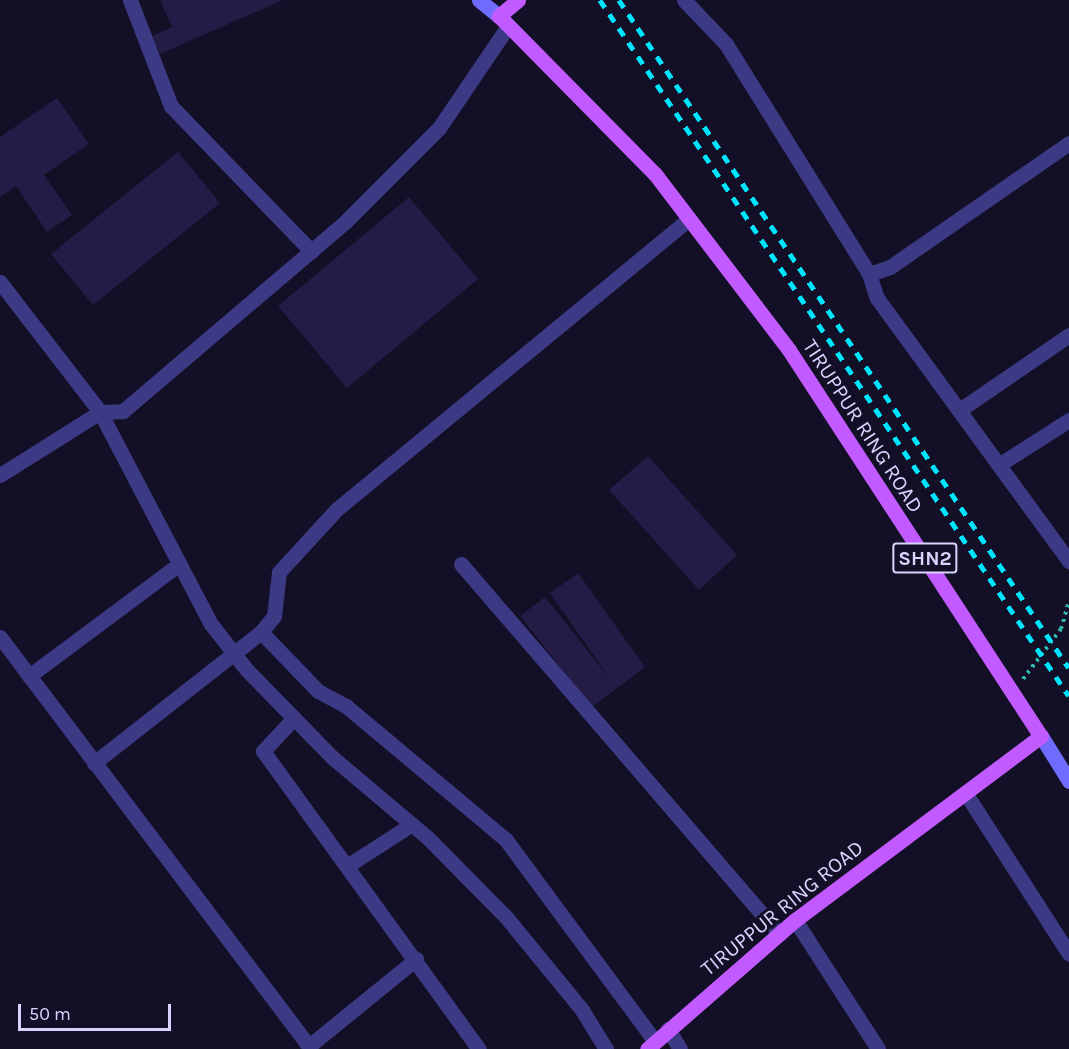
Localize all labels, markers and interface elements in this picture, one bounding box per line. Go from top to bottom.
street label: TIRUPPUR RING ROAD [797,335,929,517]
road number: SHN2 [892,541,958,575]
street label: TIRUPPUR RING ROAD [696,835,868,981]
scale bar [21,992,174,1030]
text: 50 m [29,1003,71,1025]

